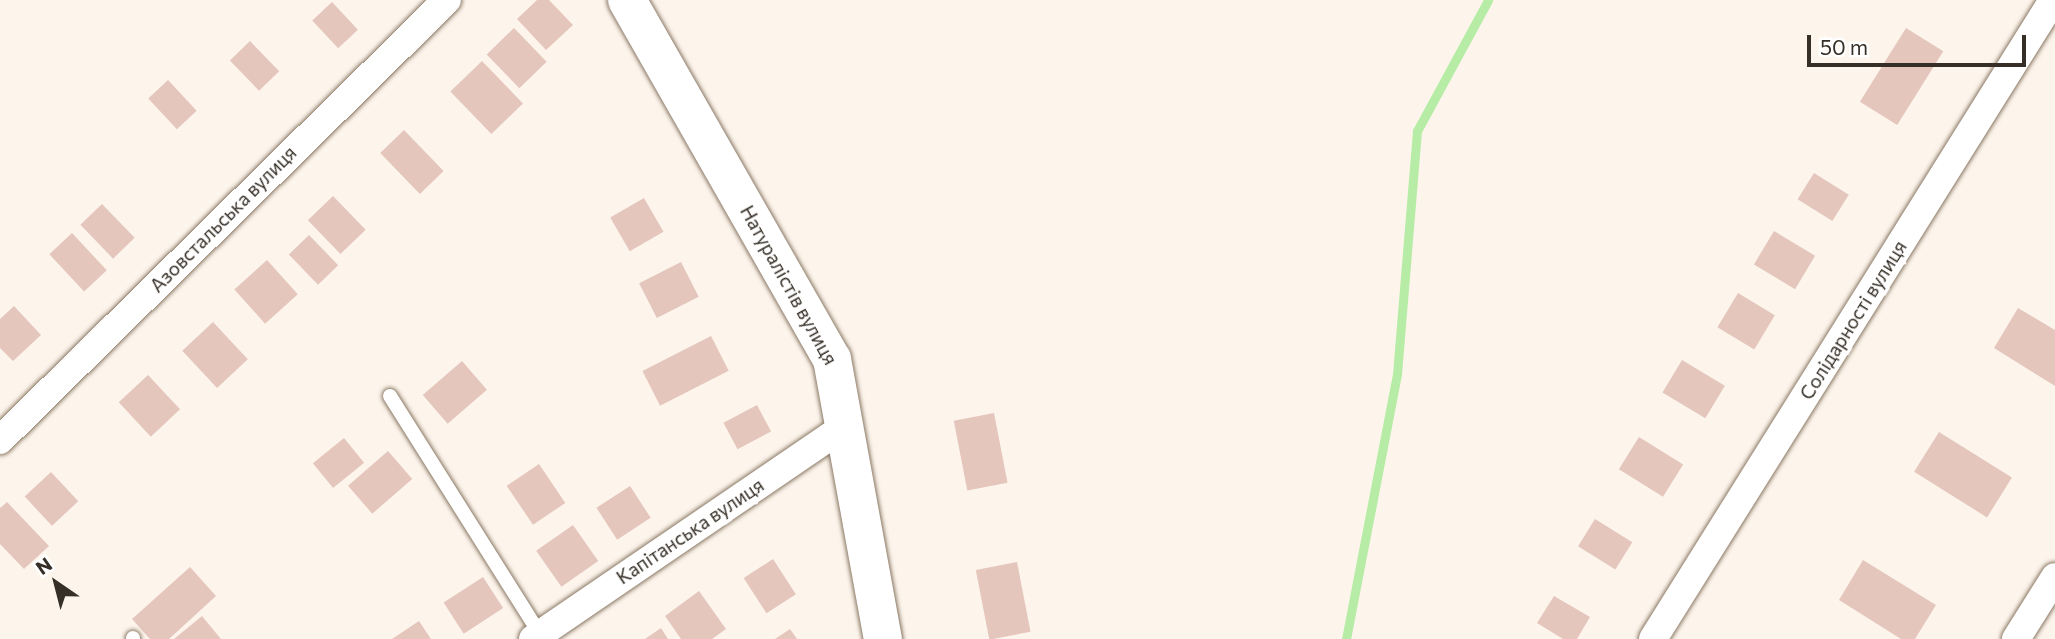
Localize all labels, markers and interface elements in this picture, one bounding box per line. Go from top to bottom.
scale bar [1810,21,2029,65]
text: 50 m [1820,34,1868,59]
street label: Азовстальська вулиця [145,141,301,297]
street label: Натуралістів вулиця [736,201,842,369]
street label: Солідарності вулиця [1795,236,1911,404]
street label: Капітанська вулиця [612,473,768,589]
north arrow [21,548,91,618]
text: N [31,552,56,579]

